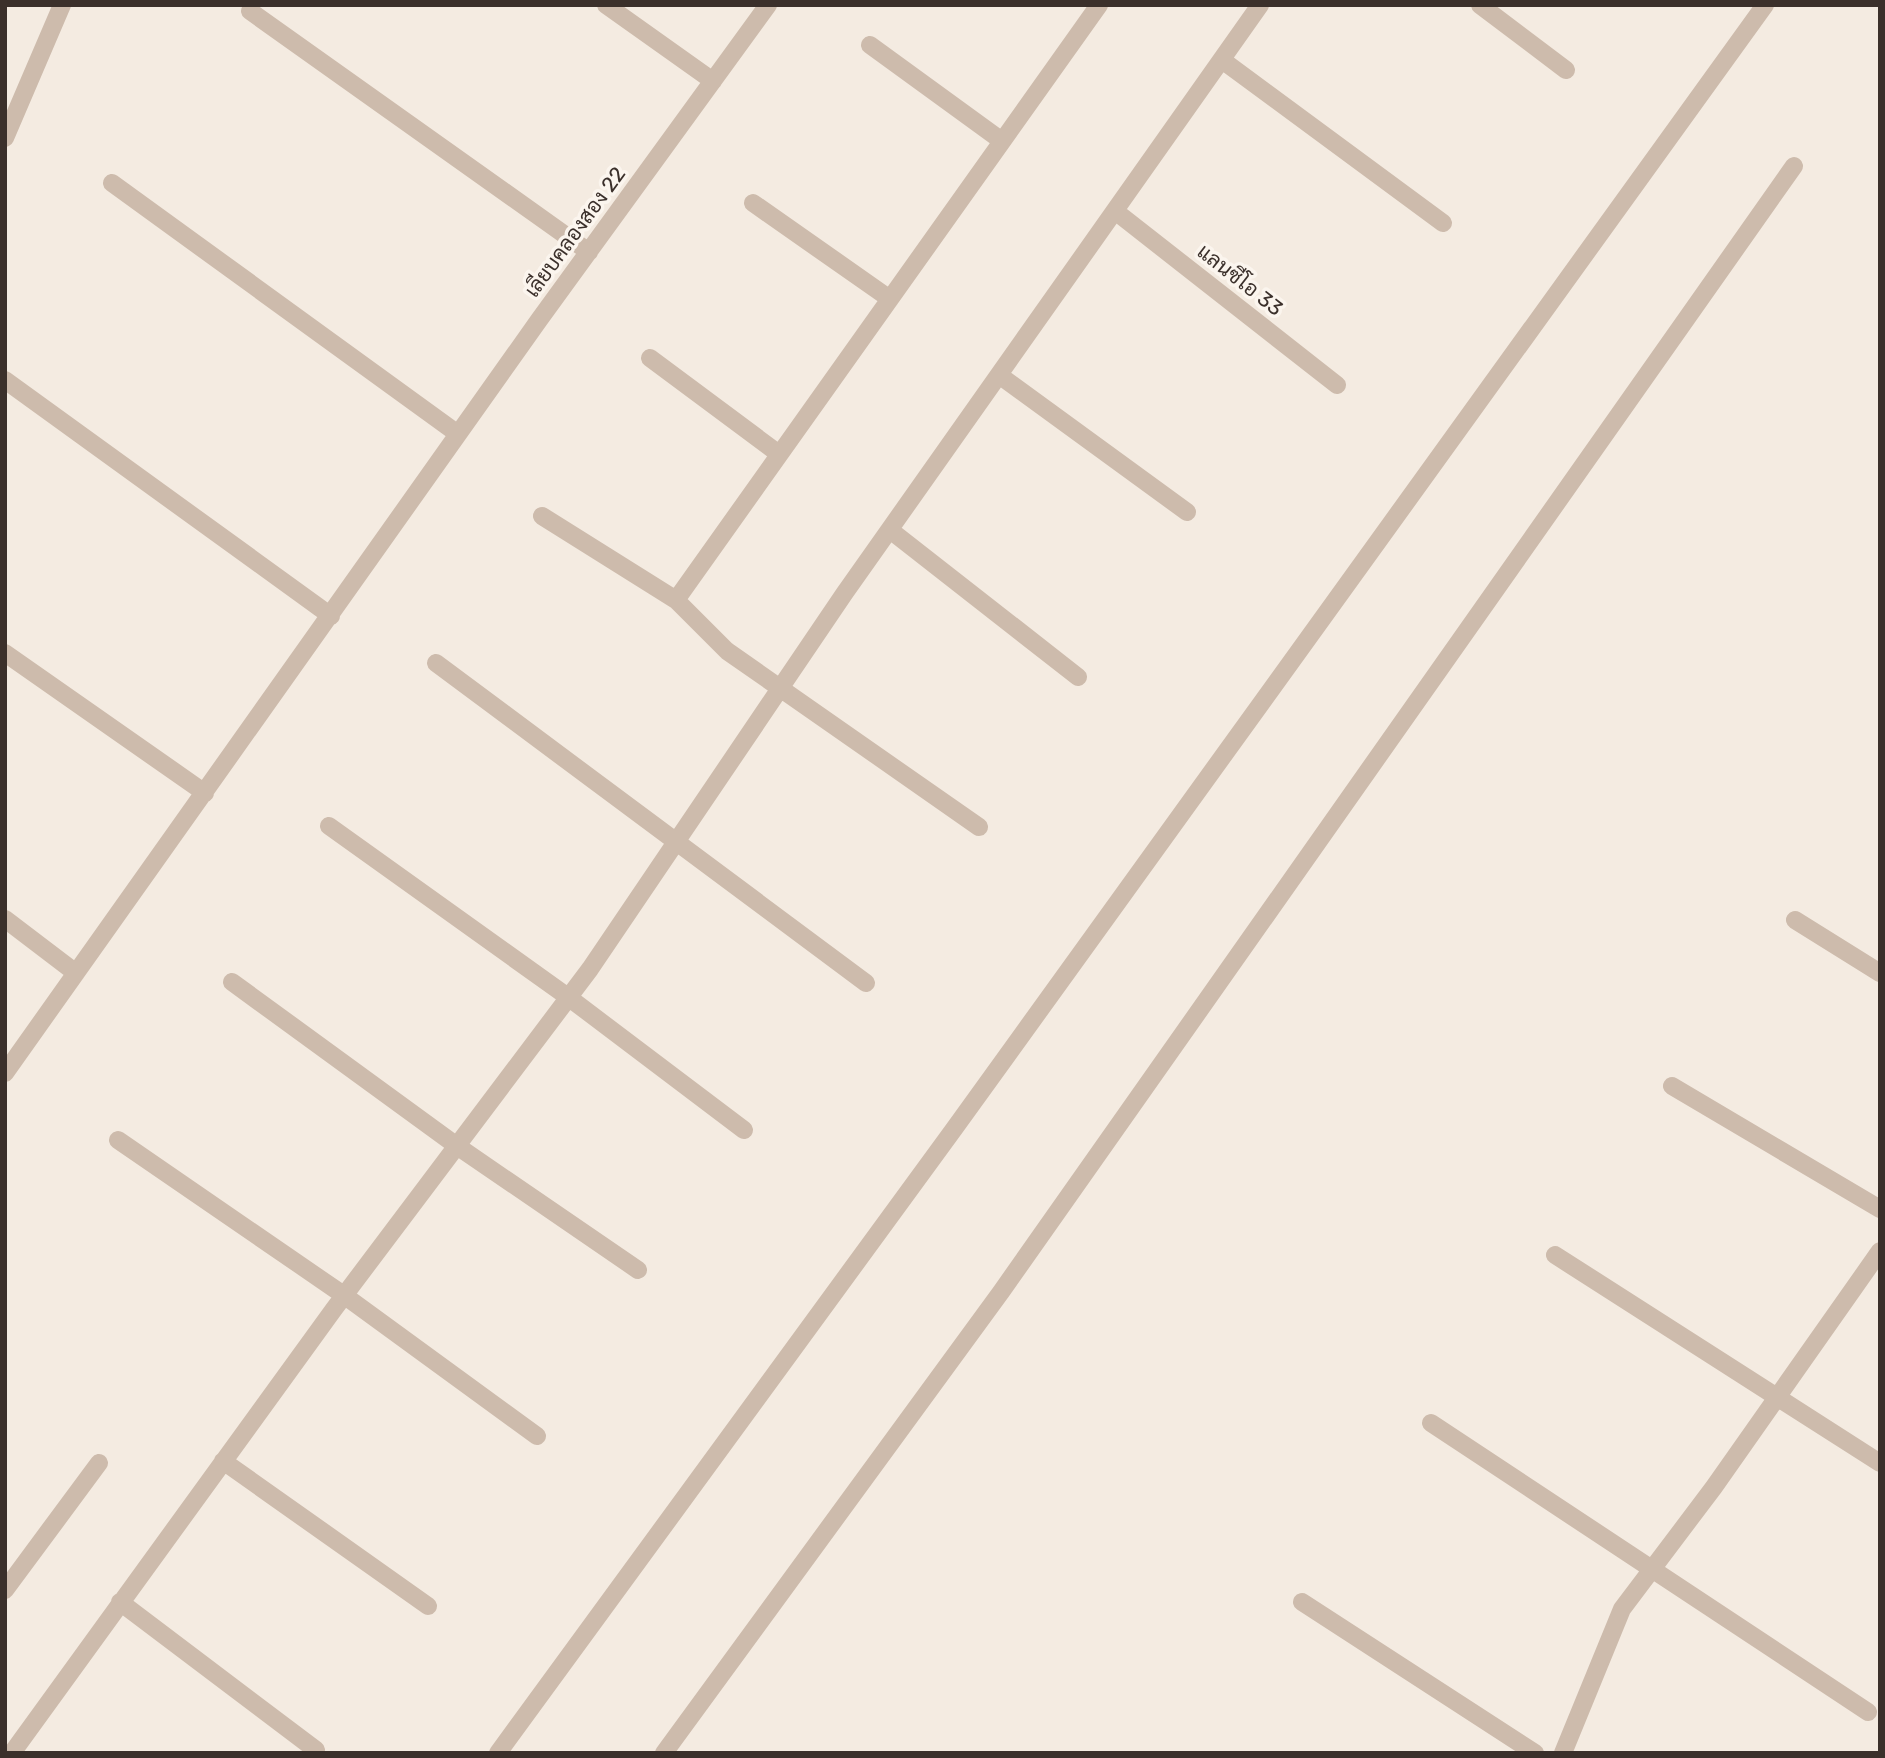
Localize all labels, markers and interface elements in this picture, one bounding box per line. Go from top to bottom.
street label: เลียบคลองสอง 22 [519,162,630,302]
street label: แลนซีโอ 33 [1193,239,1288,321]

